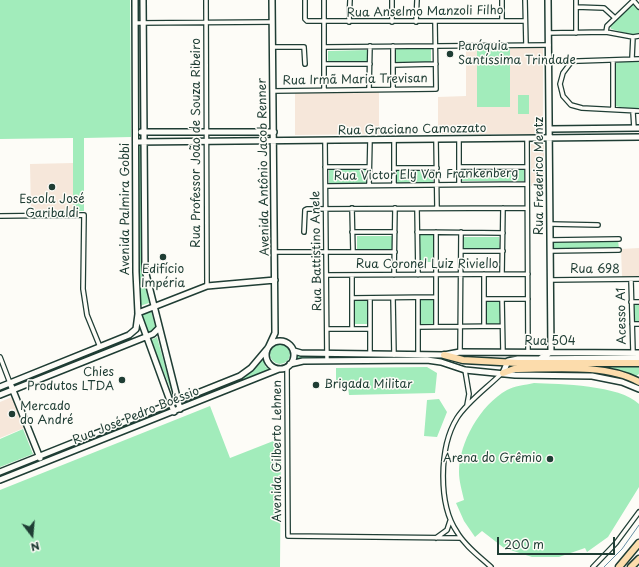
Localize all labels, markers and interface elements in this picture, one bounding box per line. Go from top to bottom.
street label: Rua Anselmo Manzoli Filho [346,3,504,21]
street label: Rua Professor João de Souza Ribeiro [190,38,204,248]
place label: Paróquia Santíssima Trindade [458,40,576,68]
marker: Paróquia Santíssima Trindade [445,49,455,59]
street label: Rua Irmã Maria Trevisan [282,72,428,88]
street label: Avenida Antônio Jacob Renner [255,78,273,256]
street label: Rua Frederico Mentz [533,117,547,235]
street label: Rua Graciano Camozzato [338,122,486,138]
street label: Avenida Palmira Gobbi [119,143,133,275]
street label: Rua Victor Ely Von Frankenberg [334,166,518,184]
marker: Escola José Garibaldi [47,182,57,192]
street label: Rua Battistino Anele [309,191,325,311]
place label: Escola José Garibaldi [19,193,85,221]
marker: Edifício Impéria [158,252,168,262]
street label: Rua Coronel Luiz Riviello [356,258,498,272]
place label: Edifício Impéria [141,263,185,291]
street label: Rua 698 [570,263,620,277]
street label: Acesso A1 [614,287,630,345]
street label: Rua 504 [524,335,576,349]
place label: Chies Produtos LTDA [27,366,114,394]
marker: Chies Produtos LTDA [117,375,127,385]
place label: Brigada Militar [324,378,412,392]
street label: Avenida Gilberto Lehnen [271,380,285,522]
marker: Brigada Militar [311,380,321,390]
street label: Rua José Pedro Boéssio [71,384,201,448]
place label: Mercado do André [20,400,73,428]
marker: Mercado do André [7,409,17,419]
place label: Arena do Grêmio [443,452,542,466]
marker: Arena do Grêmio [545,454,555,464]
north arrow [12,515,52,555]
scale bar [499,529,617,555]
text: 200 m [504,535,544,553]
text: N [29,538,42,556]

